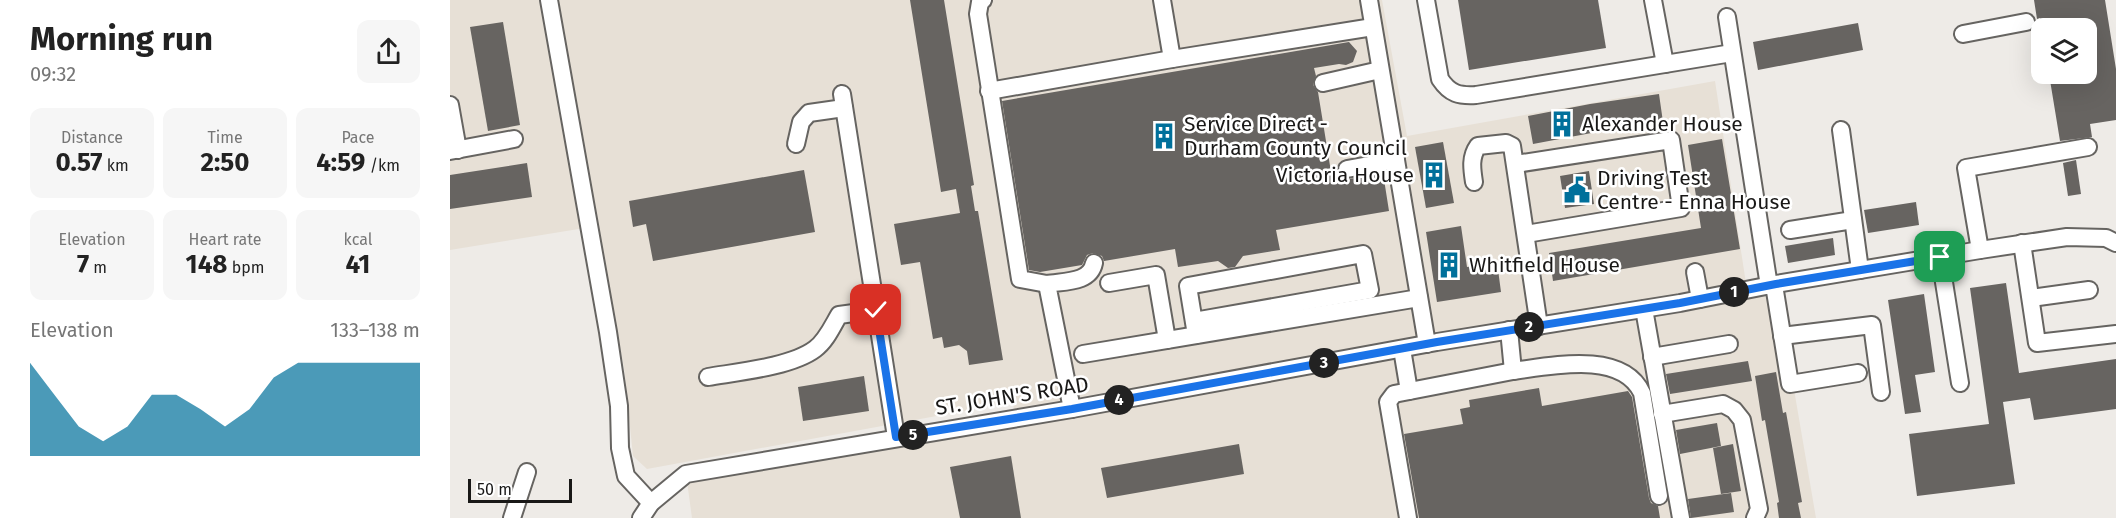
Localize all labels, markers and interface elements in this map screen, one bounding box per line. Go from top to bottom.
map controls [2031,18,2097,84]
button: layers [2031,18,2097,84]
text: Morning run [30,19,213,59]
button: share [357,20,420,83]
text: 09:32 [30,62,76,86]
building icon: Alexander House [1547,109,1577,139]
place label: Service Direct - Durham County Council [1184,111,1407,161]
place label: Alexander House [1582,111,1743,137]
building icon: Service Direct - Durham County Council [1149,121,1179,151]
text: Distance [61,128,123,147]
text: Time [207,128,243,147]
text: Pace [341,128,375,147]
text: 0.57 [55,147,102,178]
text: 2:50 [200,147,250,178]
text: 4:59 [316,147,365,178]
text: km [102,156,129,175]
text: /km [365,156,400,175]
building icon: Victoria House [1419,160,1449,190]
place label: Victoria House [1276,162,1414,188]
place label: Driving Test Centre - Enna House [1597,165,1791,215]
public building icon: Driving Test Centre - Enna House [1562,175,1592,205]
text: Elevation [58,230,126,249]
text: Heart rate [189,230,261,249]
text: kcal [344,230,372,249]
pin [1914,231,1965,282]
icon: arrive [1923,240,1956,273]
text: 7 [77,249,89,280]
text: 148 [186,249,227,280]
text: 41 [346,249,370,280]
building icon: Whitfield House [1434,250,1464,280]
place label: Whitfield House [1469,252,1620,278]
text: m [89,258,107,277]
text: bpm [227,258,264,277]
pin: 1 [1719,277,1749,307]
text: 1 [1730,282,1738,301]
pin [850,284,901,335]
icon: check [859,293,892,326]
pin: 2 [1514,312,1544,342]
text: 2 [1525,317,1533,336]
text: Elevation [30,318,114,342]
text: 133–138 m [330,318,420,342]
pin: 3 [1309,348,1339,378]
text: 3 [1320,353,1328,372]
street label: ST. JOHN'S ROAD [934,371,1090,421]
pin: 4 [1104,385,1134,415]
text: 4 [1114,390,1124,409]
pin: 5 [898,420,928,450]
text: 5 [909,425,917,444]
scale bar [468,476,572,504]
text: 50 m [477,480,512,499]

